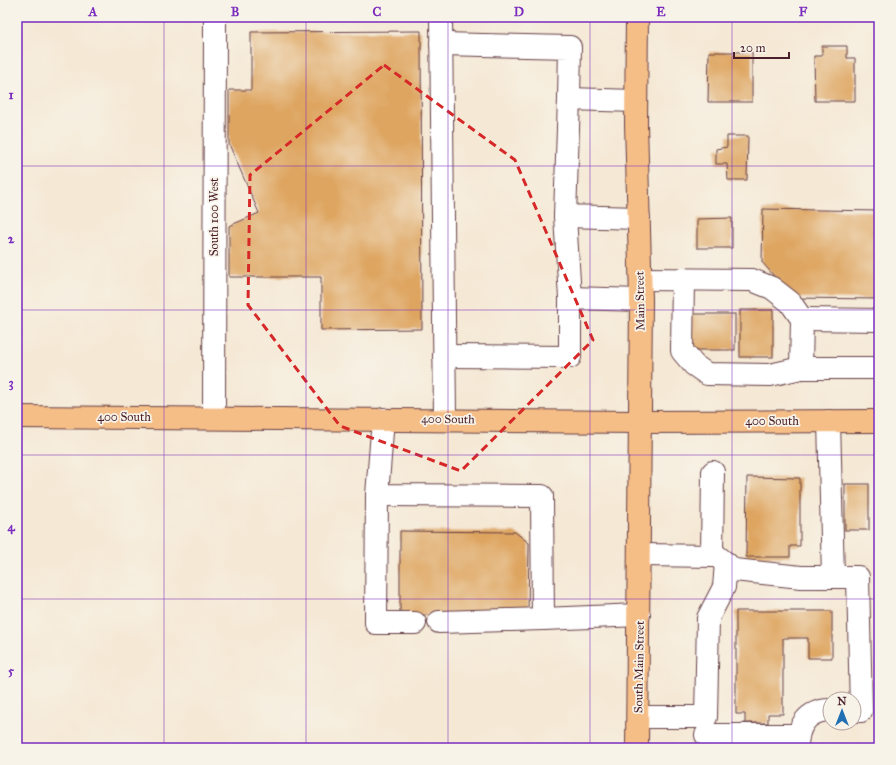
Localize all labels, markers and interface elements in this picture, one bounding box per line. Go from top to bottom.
text: A [88,4,98,20]
text: B [231,4,240,20]
text: C [373,4,382,20]
text: D [514,4,524,20]
text: E [656,4,666,20]
text: F [799,4,808,20]
scale bar [734,34,789,60]
text: 20 m [740,41,766,55]
text: 1 [8,87,14,103]
street label: South 100 West [207,177,221,256]
text: 2 [8,231,15,247]
street label: Main Street [632,270,648,331]
text: 3 [8,375,14,391]
street label: 400 South [97,410,151,424]
street label: 400 South [421,412,475,426]
street label: 400 South [745,414,799,428]
text: 4 [7,519,15,535]
street label: South Main Street [631,620,647,713]
text: 5 [8,663,15,679]
north arrow [822,691,862,731]
text: N [837,695,847,708]

